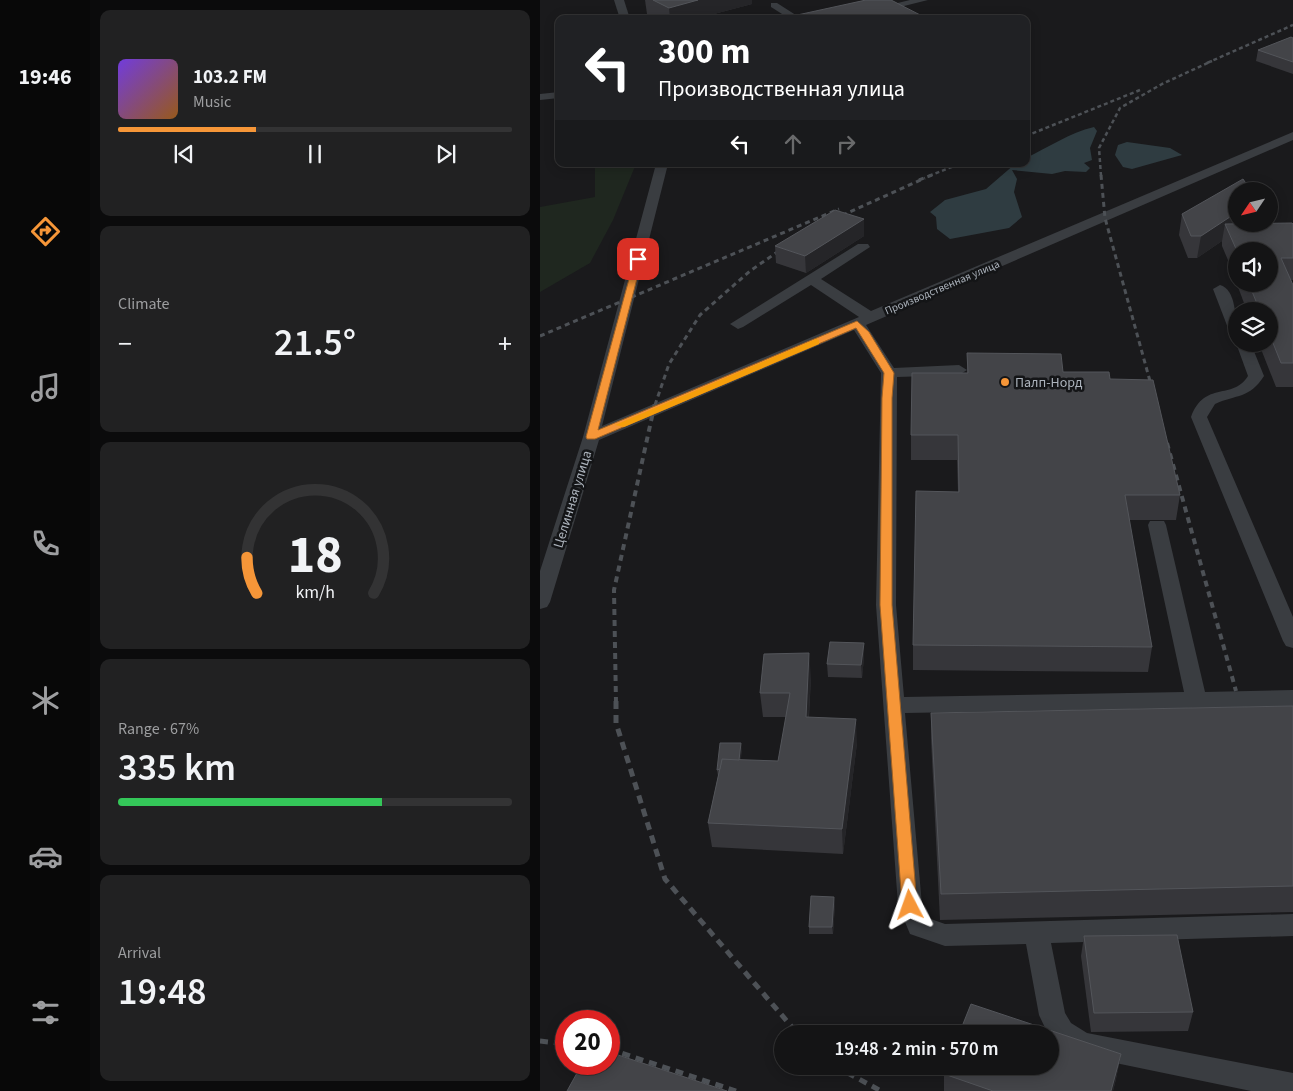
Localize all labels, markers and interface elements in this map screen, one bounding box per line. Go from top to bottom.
text: 300 m [658,27,750,77]
icon: left [575,35,640,100]
text: 19:46 [18,61,72,93]
text: 103.2 FM [193,64,267,91]
text: Производственная улица [658,73,905,105]
text: Music [193,91,231,113]
icon: left [726,130,754,158]
icon: ahead [779,130,807,158]
icon: right [832,130,860,158]
icon: previous [170,140,198,168]
icon: pause [301,140,329,168]
icon: next [432,140,460,168]
north arrow [1228,182,1278,232]
map controls [1228,182,1278,352]
icon: directions [28,214,63,249]
pin [617,238,659,280]
button: sound [1228,242,1278,292]
icon: arrive [624,245,652,273]
street label: Производственная улица [882,256,1002,318]
text: Climate [118,293,169,315]
button: layers [1228,302,1278,352]
text: 21.5° [274,316,356,370]
text: − [118,324,132,364]
text: + [498,324,512,364]
icon: music [28,370,63,405]
place label: Палп-Норд [1015,373,1083,393]
marker: Палп-Норд [999,376,1011,388]
street label: Целинная улица [549,448,597,550]
text: 18 [288,519,342,593]
icon: phone [28,526,63,561]
text: km/h [295,580,335,605]
icon: climate [28,683,63,718]
text: Range · 67% [118,718,199,740]
text: 335 km [118,741,236,795]
icon: car [28,839,63,874]
position arrow [883,878,935,930]
text: Arrival [118,942,161,964]
text: 19:48 [118,965,206,1019]
icon: filters [28,995,63,1030]
speed limit sign: 20 [555,1010,620,1075]
text: 19:48 · 2 min · 570 m [834,1036,999,1063]

